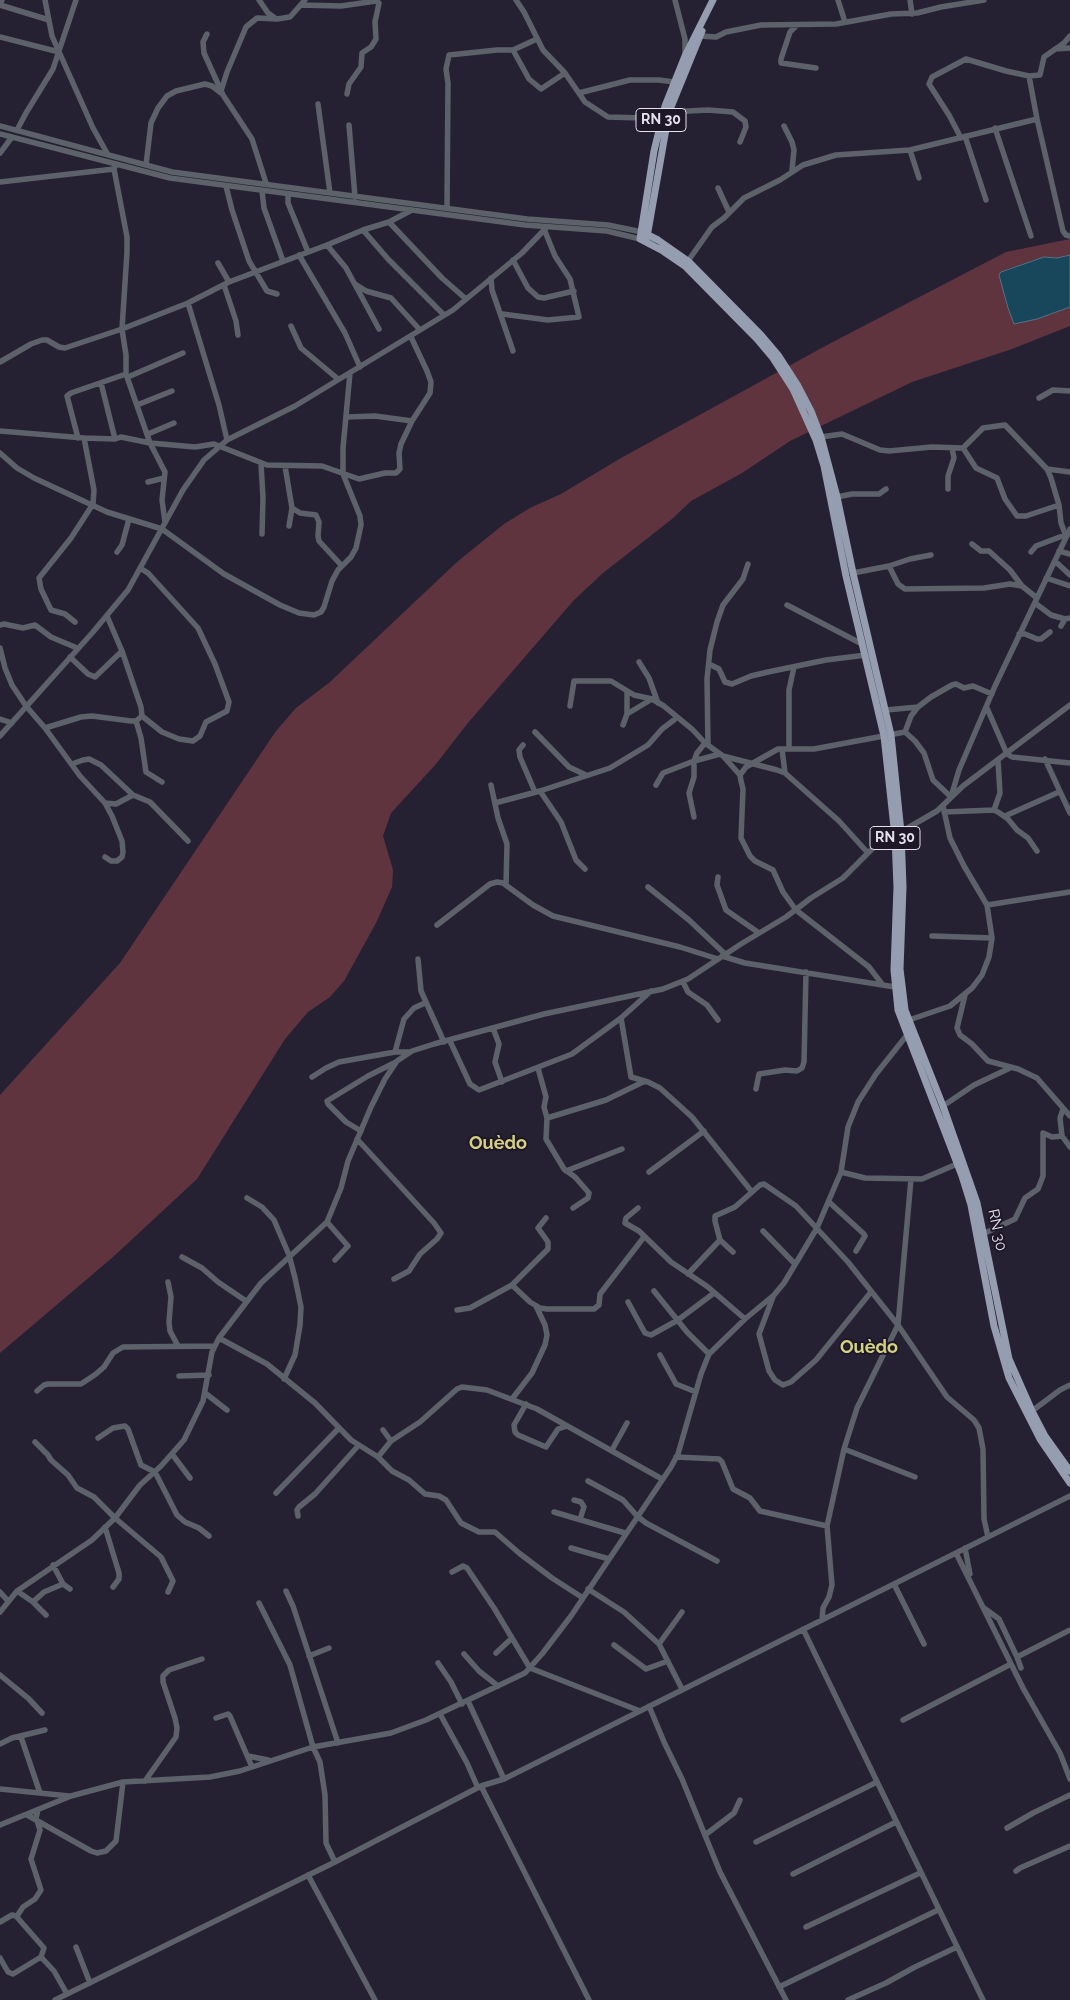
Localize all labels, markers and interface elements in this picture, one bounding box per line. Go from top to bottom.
road number: RN 30 [636,108,686,132]
road number: RN 30 [870,826,920,850]
district label: Ouèdo [469,1133,527,1155]
street label: RN 30 [984,1207,1010,1253]
district label: Ouèdo [840,1337,898,1359]

